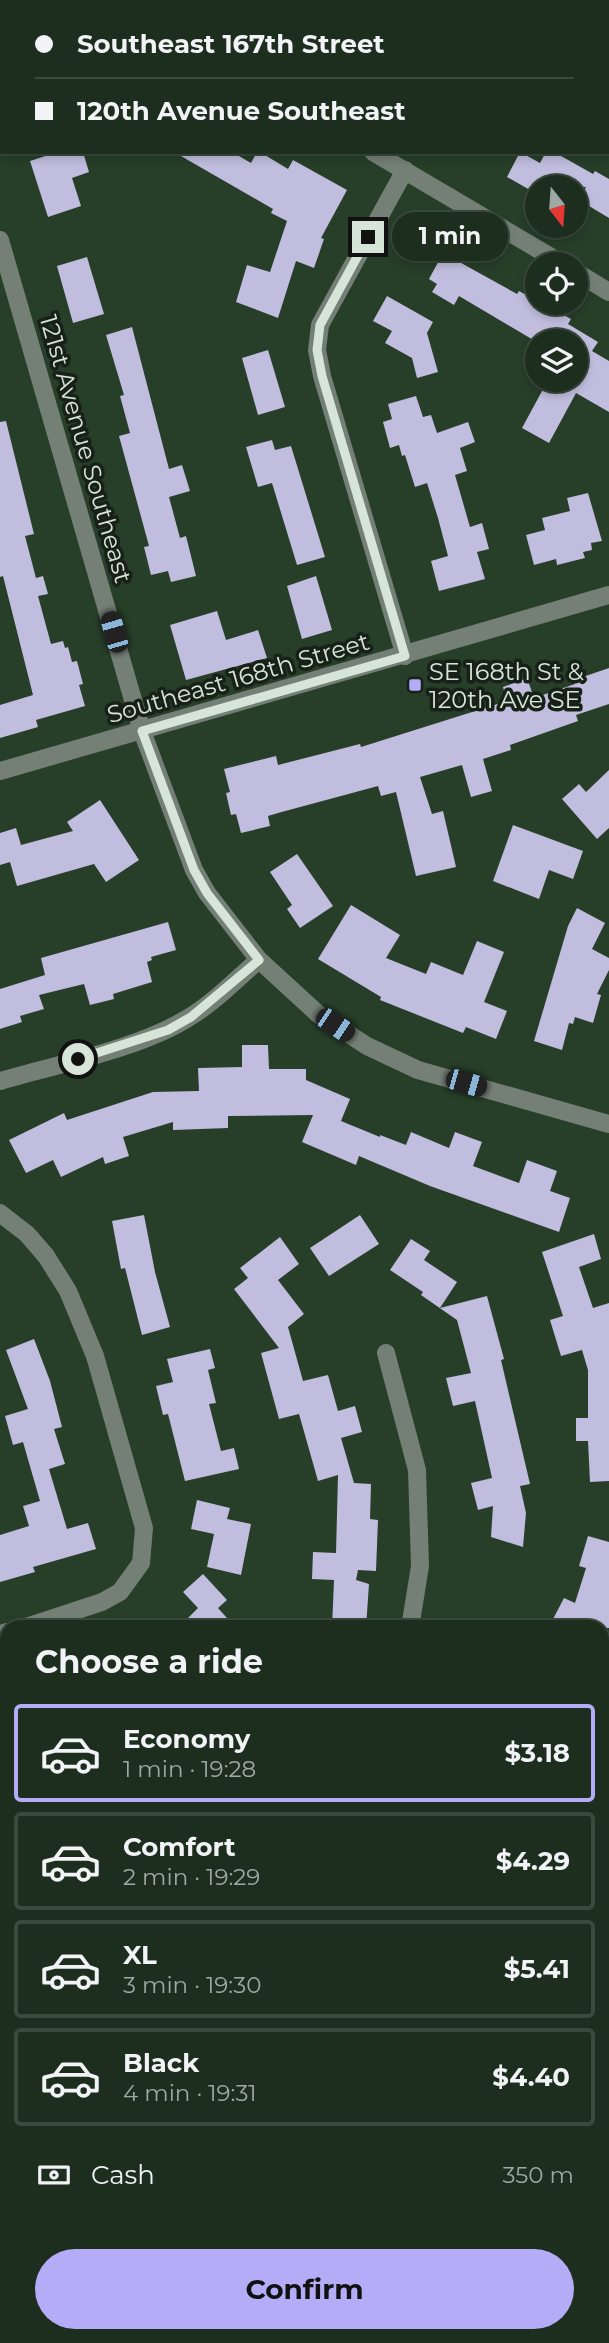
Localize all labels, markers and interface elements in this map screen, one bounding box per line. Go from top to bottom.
text: Southeast 167th Street [77,28,385,60]
text: 120th Avenue Southeast [77,95,405,127]
north arrow [525,175,588,238]
map controls [525,175,588,392]
callout: 1 min [392,212,508,262]
route end [352,221,384,253]
text: 1 min [419,222,481,250]
button: locate [525,252,588,315]
street label: 121st Avenue Southeast [34,312,138,586]
button: layers [525,329,588,392]
car [99,609,130,655]
street label: Southeast 168th Street [104,627,373,729]
place label: SE 168th St & 120th Ave SE [429,657,584,714]
marker: SE 168th St & 120th Ave SE [407,677,423,693]
car [312,1005,359,1045]
route start [62,1043,94,1075]
car [443,1067,490,1099]
text: Choose a ride [35,1642,263,1681]
icon: car [39,1722,102,1785]
text: Economy [123,1723,250,1755]
text: $3.18 [504,1737,570,1769]
text: 1 min · 19:28 [123,1755,256,1783]
icon: car [39,1830,102,1893]
text: Comfort [123,1831,235,1863]
text: $4.29 [496,1845,570,1877]
text: 2 min · 19:29 [123,1863,260,1891]
icon: car [39,1938,102,2001]
text: XL [123,1939,157,1971]
text: $5.41 [504,1953,570,1985]
text: 3 min · 19:30 [123,1971,261,1999]
icon: car [39,2046,102,2109]
text: Black [123,2047,199,2079]
text: $4.40 [492,2061,570,2093]
text: 4 min · 19:31 [123,2079,257,2107]
icon: cash [35,2156,73,2194]
text: Cash [91,2159,155,2191]
text: 350 m [503,2161,574,2189]
button: Confirm [35,2249,574,2329]

